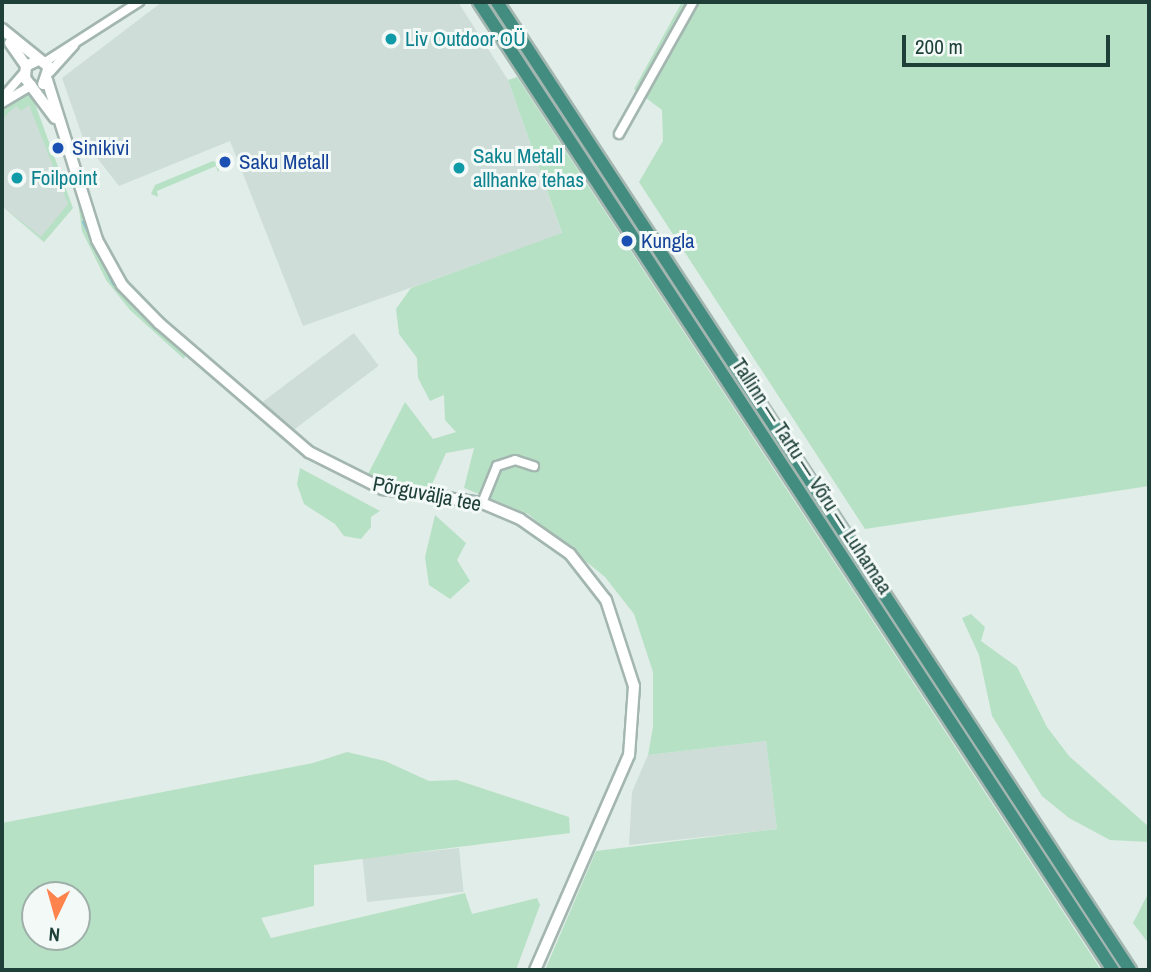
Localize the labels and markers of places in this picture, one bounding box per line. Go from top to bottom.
place label: Liv Outdoor OÜ [405,26,526,52]
marker: Liv Outdoor OÜ [383,31,399,47]
place label: Sinikivi [72,135,129,161]
marker: Sinikivi [50,140,66,156]
place label: Saku Metall allhanke tehas [473,143,584,193]
place label: Saku Metall [239,149,329,175]
marker: Saku Metall [217,154,233,170]
marker: Saku Metall allhanke tehas [451,160,467,176]
place label: Foilpoint [31,165,97,191]
marker: Foilpoint [9,170,25,186]
place label: Kungla [641,228,695,254]
marker: Kungla [619,233,635,249]

